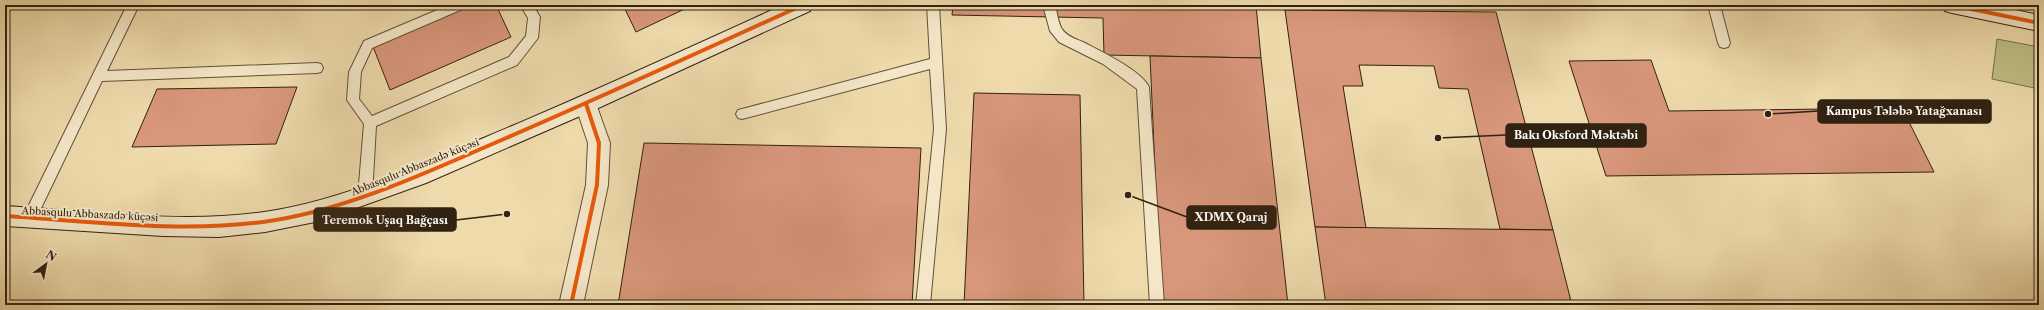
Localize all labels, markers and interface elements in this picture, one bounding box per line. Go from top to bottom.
callout: Kampus Tələbə Yatağxanası [1818,100,1991,123]
text: Kampus Tələbə Yatağxanası [1826,104,1982,118]
callout: Bakı Oksford Məktəbi [1506,124,1646,147]
text: Bakı Oksford Məktəbi [1514,128,1638,142]
street label: Abbasqulu Abbaszadə küçəsi [348,135,481,199]
street label: Abbasqulu Abbaszadə küçəsi [20,204,159,224]
callout: XDMX Qaraj [1187,206,1276,229]
callout: Teremok Uşaq Bağçası [314,208,456,231]
text: XDMX Qaraj [1194,210,1267,224]
text: Teremok Uşaq Bağçası [322,213,448,227]
north arrow [26,244,66,284]
text: N [44,247,59,264]

